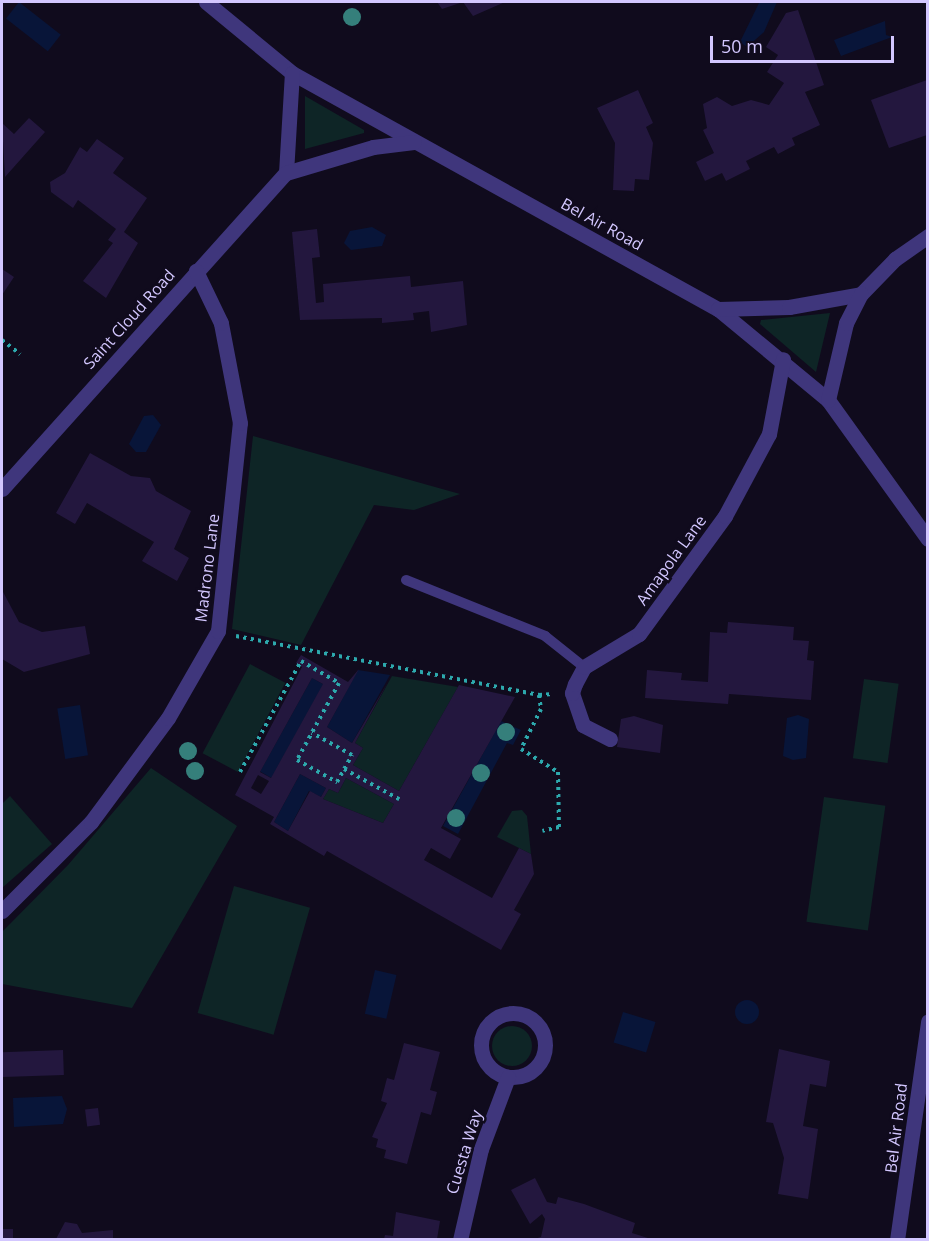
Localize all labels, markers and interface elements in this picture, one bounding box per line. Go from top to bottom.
scale bar [713,24,898,62]
text: 50 m [721,34,763,58]
street label: Bel Air Road [558,194,646,254]
street label: Saint Cloud Road [79,265,179,373]
street label: Amapola Lane [632,511,710,609]
street label: Madrono Lane [191,513,223,623]
street label: Bel Air Road [881,1082,911,1174]
street label: Cuesta Way [442,1108,486,1196]

